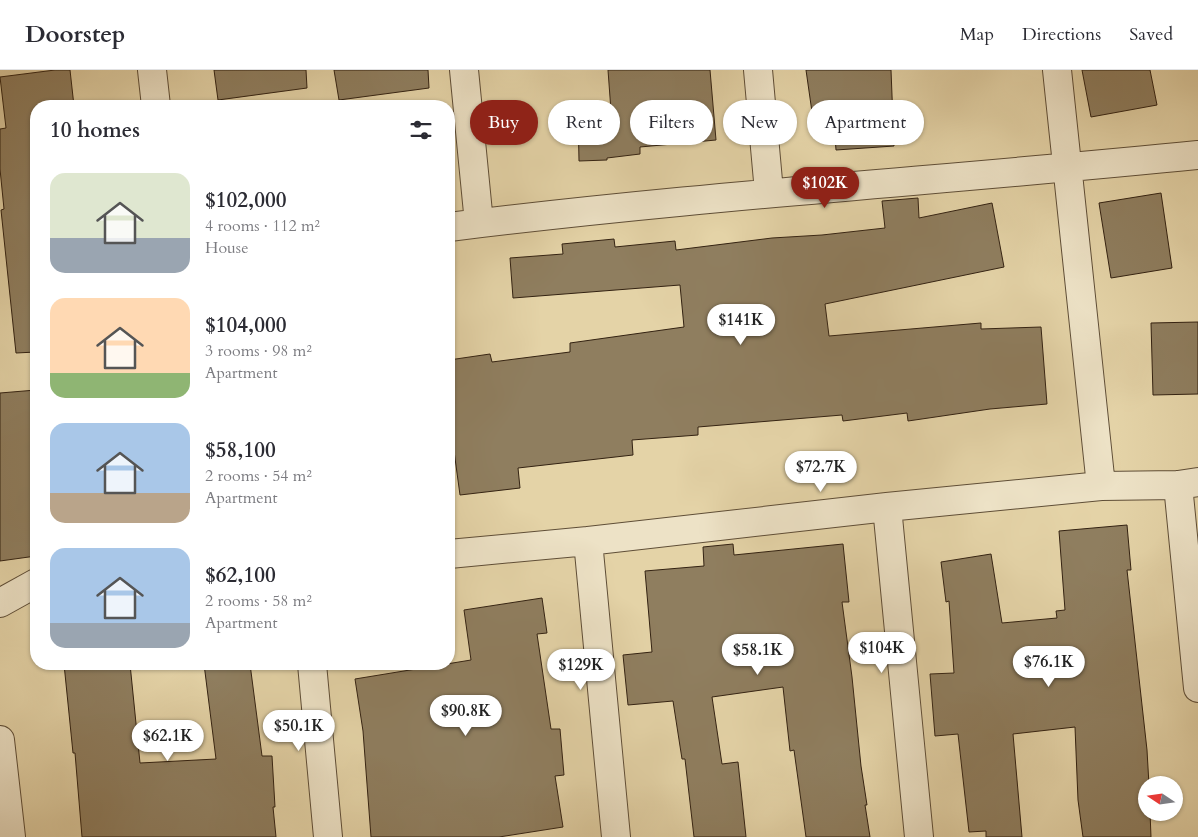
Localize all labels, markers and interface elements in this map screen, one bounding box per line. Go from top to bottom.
text: Doorstep [25,18,125,51]
text: Map [960,22,994,47]
text: Directions [1022,22,1101,47]
text: Saved [1129,22,1173,47]
chip: Buy [470,100,538,145]
chip: Rent [548,100,620,145]
chip: Filters [630,100,713,145]
chip: New [723,100,797,145]
chip: Apartment [807,100,924,145]
text: 10 homes [50,116,140,145]
icon: filters [407,116,435,144]
pin: $102K [790,166,860,209]
text: $102K [802,172,848,194]
text: $102,000 [205,186,286,215]
icon: home [90,193,150,253]
text: 4 rooms · 112 m² [205,215,320,237]
text: House [205,237,248,259]
pin: $141K [706,304,776,346]
text: $141K [718,309,764,331]
text: $104,000 [205,311,286,340]
icon: home [90,318,150,378]
text: 3 rooms · 98 m² [205,340,312,362]
text: Apartment [205,362,278,384]
text: $58,100 [205,436,276,465]
icon: home [90,443,150,503]
pin: $72.7K [780,450,862,493]
text: $72.7K [796,456,846,478]
text: 2 rooms · 54 m² [205,465,312,487]
text: Apartment [205,487,278,509]
text: $62,100 [205,561,276,590]
icon: home [90,568,150,628]
text: 2 rooms · 58 m² [205,590,312,612]
text: Apartment [205,612,278,634]
pin: $104K [847,632,917,674]
pin: $58.1K [717,634,799,676]
text: $104K [859,637,905,659]
text: $58.1K [733,639,783,661]
pin: $76.1K [1008,646,1090,688]
pin: $129K [546,648,616,691]
text: $76.1K [1024,651,1074,673]
text: $129K [558,654,604,676]
pin: $90.8K [425,694,507,737]
text: $90.8K [441,700,491,722]
pin: $50.1K [258,710,340,752]
text: $50.1K [274,715,324,737]
pin: $62.1K [127,720,209,762]
text: $62.1K [143,725,193,747]
north arrow [1138,776,1182,821]
map controls [1138,776,1183,821]

